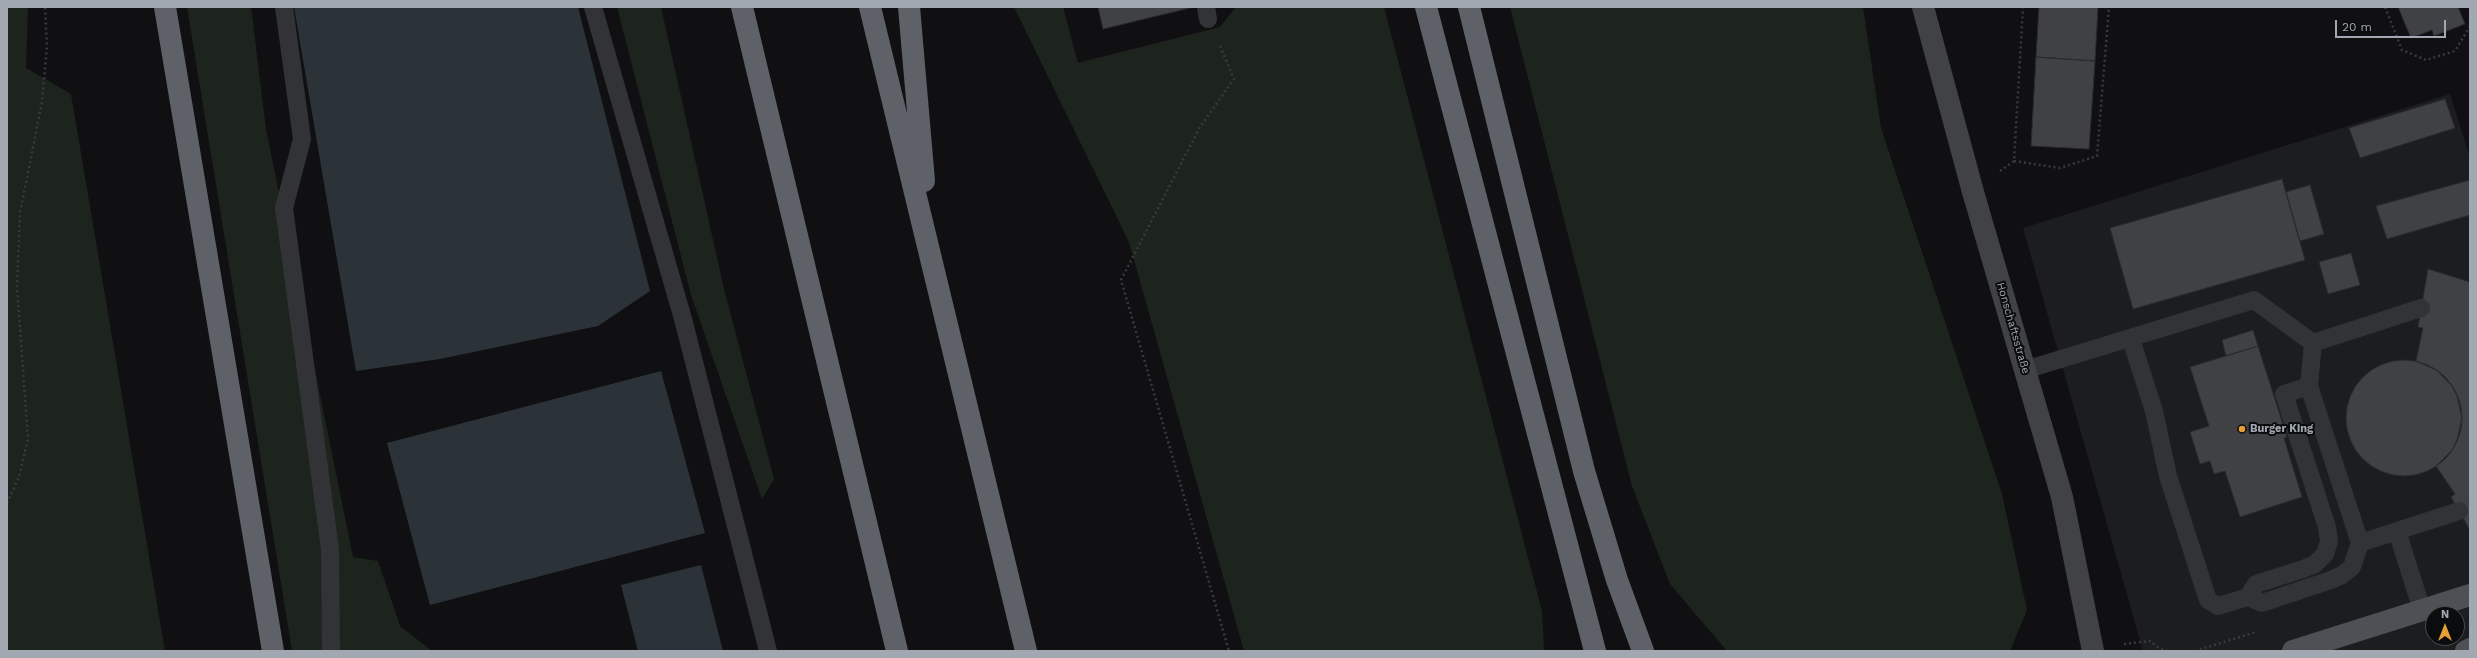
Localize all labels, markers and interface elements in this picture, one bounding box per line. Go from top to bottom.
scale bar [2337,12,2448,38]
text: 20 m [2342,20,2372,34]
street label: Honschaftsstraße [1994,281,2032,375]
place label: Burger King [2250,422,2313,436]
marker: Burger King [2237,424,2247,434]
north arrow [2425,606,2465,646]
text: N [2441,608,2449,621]

